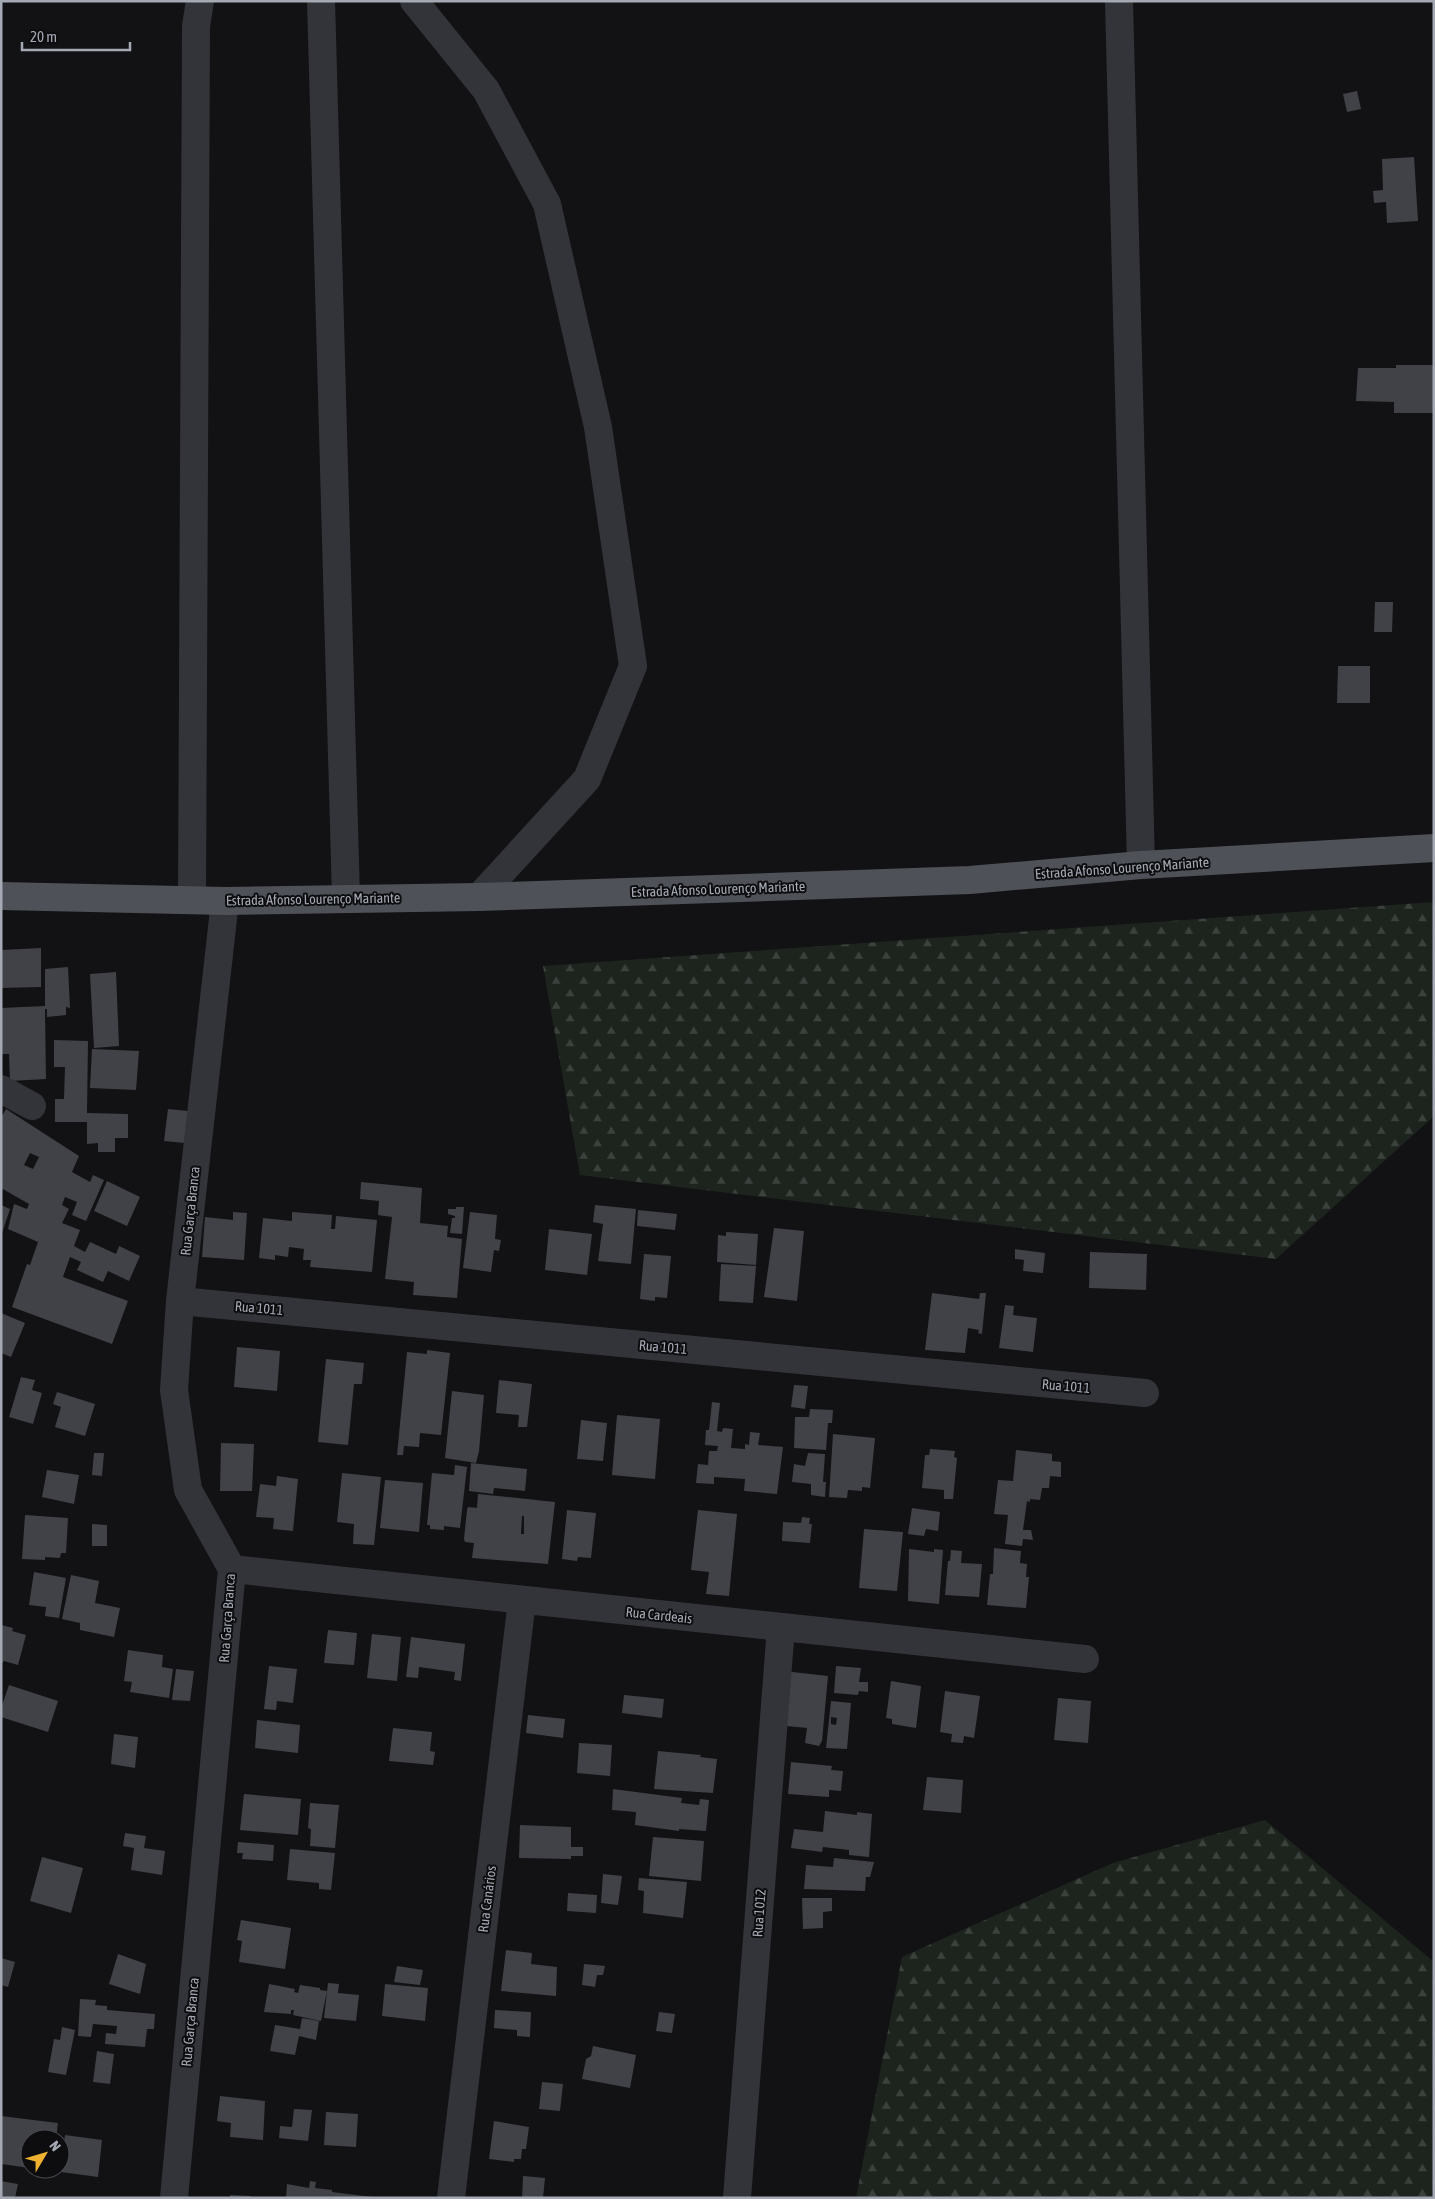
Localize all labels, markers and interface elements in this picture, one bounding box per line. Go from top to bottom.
scale bar [22,20,130,52]
text: 20 m [30,28,57,45]
street label: Estrada Afonso Lourenço Mariante [1034,854,1210,882]
street label: Estrada Afonso Lourenço Mariante [631,878,805,900]
street label: Estrada Afonso Lourenço Mariante [226,889,400,909]
street label: Rua Garça Branca [177,1166,203,1256]
street label: Rua 1011 [234,1298,284,1318]
street label: Rua 1011 [638,1337,688,1357]
street label: Rua 1011 [1041,1376,1091,1396]
street label: Rua Garça Branca [216,1573,238,1663]
street label: Rua Cardeais [625,1604,693,1626]
street label: Rua Canários [475,1865,499,1933]
street label: Rua 1012 [749,1888,769,1938]
street label: Rua Garça Branca [178,1977,202,2067]
north arrow [20,2129,70,2179]
text: N [46,2138,64,2154]

